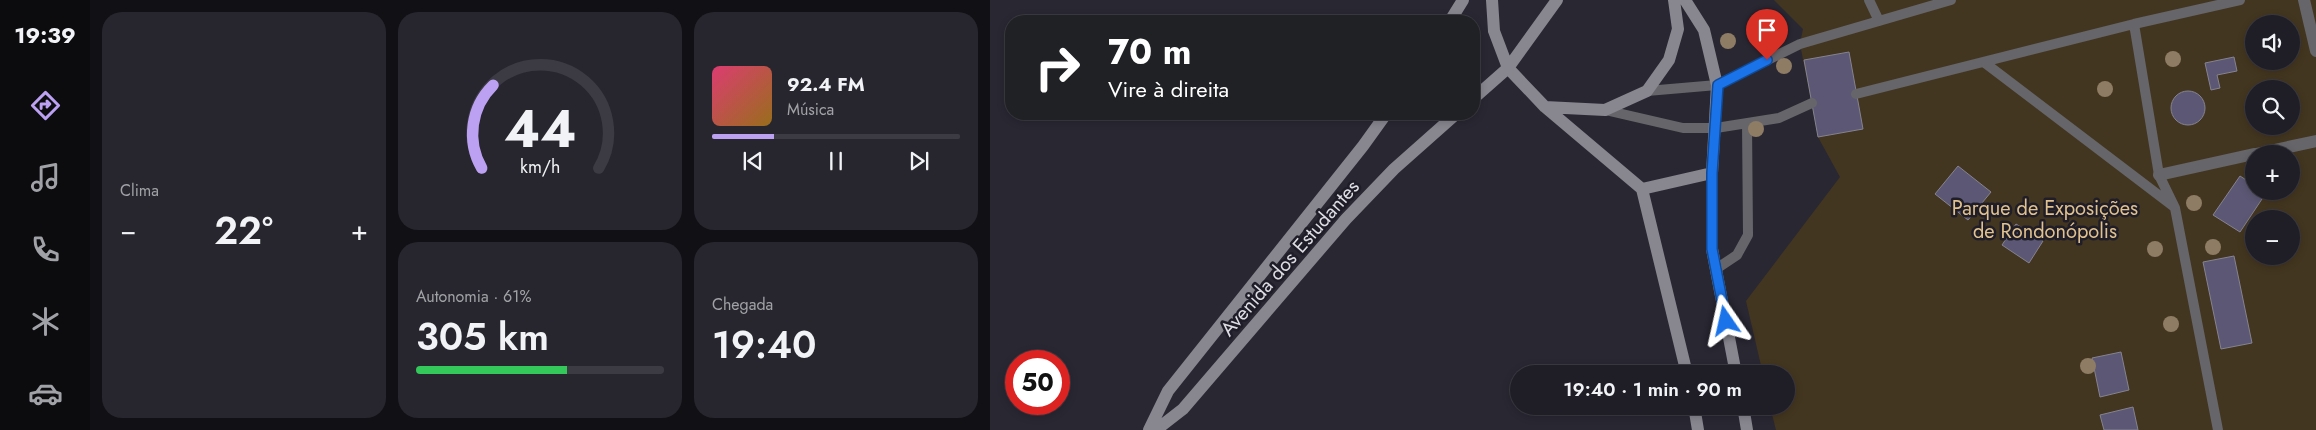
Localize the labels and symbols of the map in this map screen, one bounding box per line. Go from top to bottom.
pin [1746,9,1788,60]
street label: Avenida dos Estudantes [1214,173,1366,343]
park label: Parque de Exposições de Rondonópolis [1952,194,2138,246]
position arrow [1699,294,1751,346]
speed limit sign: 50 [1005,350,1070,415]

